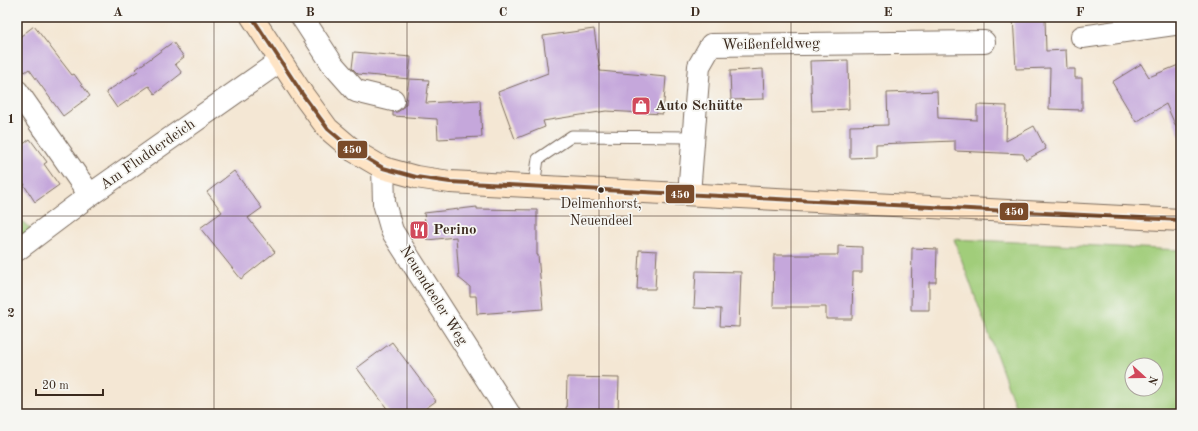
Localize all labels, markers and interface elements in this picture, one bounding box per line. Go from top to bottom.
text: A [113,6,123,19]
text: B [305,6,315,19]
text: C [499,6,507,19]
text: D [690,6,700,19]
text: E [884,6,893,19]
text: F [1076,6,1085,19]
street label: Weißenfeldweg [722,37,820,53]
shop icon: Auto Schütte [630,95,652,117]
place label: Auto Schütte [655,99,743,114]
text: 1 [7,113,15,126]
street label: Am Fludderdeich [98,117,198,193]
line badge: 450 [337,140,368,159]
text: 450 [342,145,362,156]
line badge: 450 [665,184,695,204]
marker: Delmenhorst, Neuendeel [596,185,606,195]
text: 450 [670,190,690,201]
place label: Delmenhorst, Neuendeel [560,197,642,228]
line badge: 450 [999,202,1029,221]
text: 450 [1004,207,1024,218]
restaurant icon: Perino [408,219,430,241]
place label: Perino [433,223,477,238]
street label: Neuendeeler Weg [396,244,470,348]
text: 2 [7,307,15,320]
north arrow [1124,357,1164,397]
scale bar [36,371,103,397]
text: N [1145,374,1159,386]
text: 20 m [42,380,69,392]

